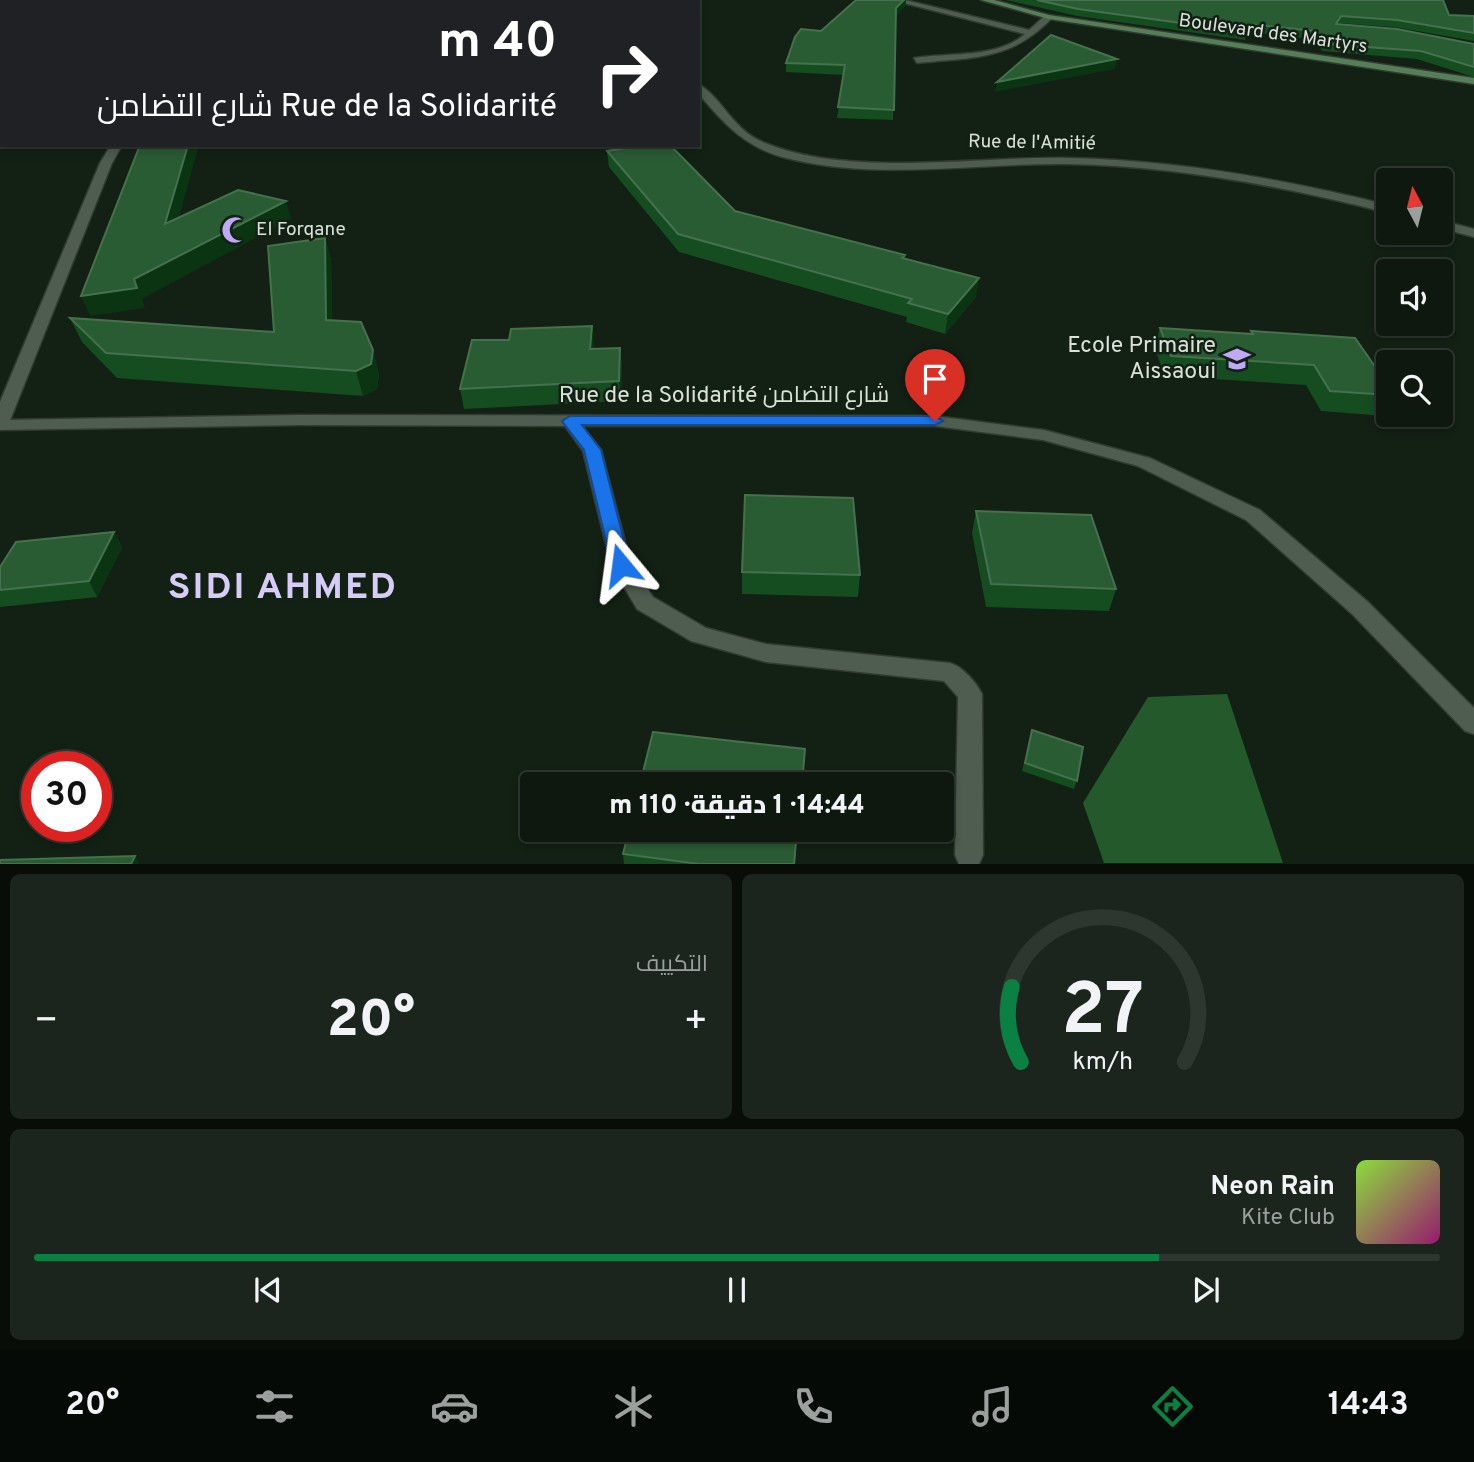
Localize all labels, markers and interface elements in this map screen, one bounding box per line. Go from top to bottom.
street label: Boulevard des Martyrs [1177,9,1369,59]
text: 40 m [438,13,557,75]
icon: right [581,28,672,119]
text: Rue de la Solidarité شارع التضامن [97,88,557,128]
street label: Rue de l'Amitié [968,130,1096,156]
north arrow [1376,168,1452,245]
map controls [1376,168,1453,427]
mosque icon: El Forqane [220,215,250,245]
place label: El Forqane [256,218,346,242]
button: sound [1376,259,1453,336]
place label: Ecole Primaire Aissaoui [1067,332,1216,387]
school or university icon: Ecole Primaire Aissaoui [1222,344,1252,374]
pin [905,349,965,421]
button: search [1376,350,1453,427]
icon: arrive [916,360,954,398]
street label: Rue de la Solidarité شارع التضامن [559,382,889,411]
position arrow [584,528,658,602]
district label: SIDI AHMED [168,565,398,612]
speed limit sign: 30 [21,751,112,842]
text: 14:44 · 1 دقيقة · 110 m [609,790,865,823]
text: التكييف [636,951,708,980]
text: 27 [1062,969,1144,1061]
text: 20° [327,989,415,1055]
text: − [34,998,59,1047]
text: + [683,998,708,1047]
text: km/h [1073,1047,1133,1079]
text: Neon Rain [1210,1171,1335,1204]
text: Kite Club [1241,1204,1335,1233]
icon: previous [249,1271,287,1309]
icon: pause [718,1271,756,1309]
icon: next [1187,1271,1225,1309]
icon: filters [250,1382,299,1431]
icon: car [430,1382,479,1431]
icon: climate [609,1382,658,1431]
icon: phone [789,1382,838,1431]
icon: music [968,1382,1017,1431]
icon: directions [1148,1382,1197,1431]
text: 20° [65,1386,119,1426]
text: 14:43 [1328,1386,1409,1426]

